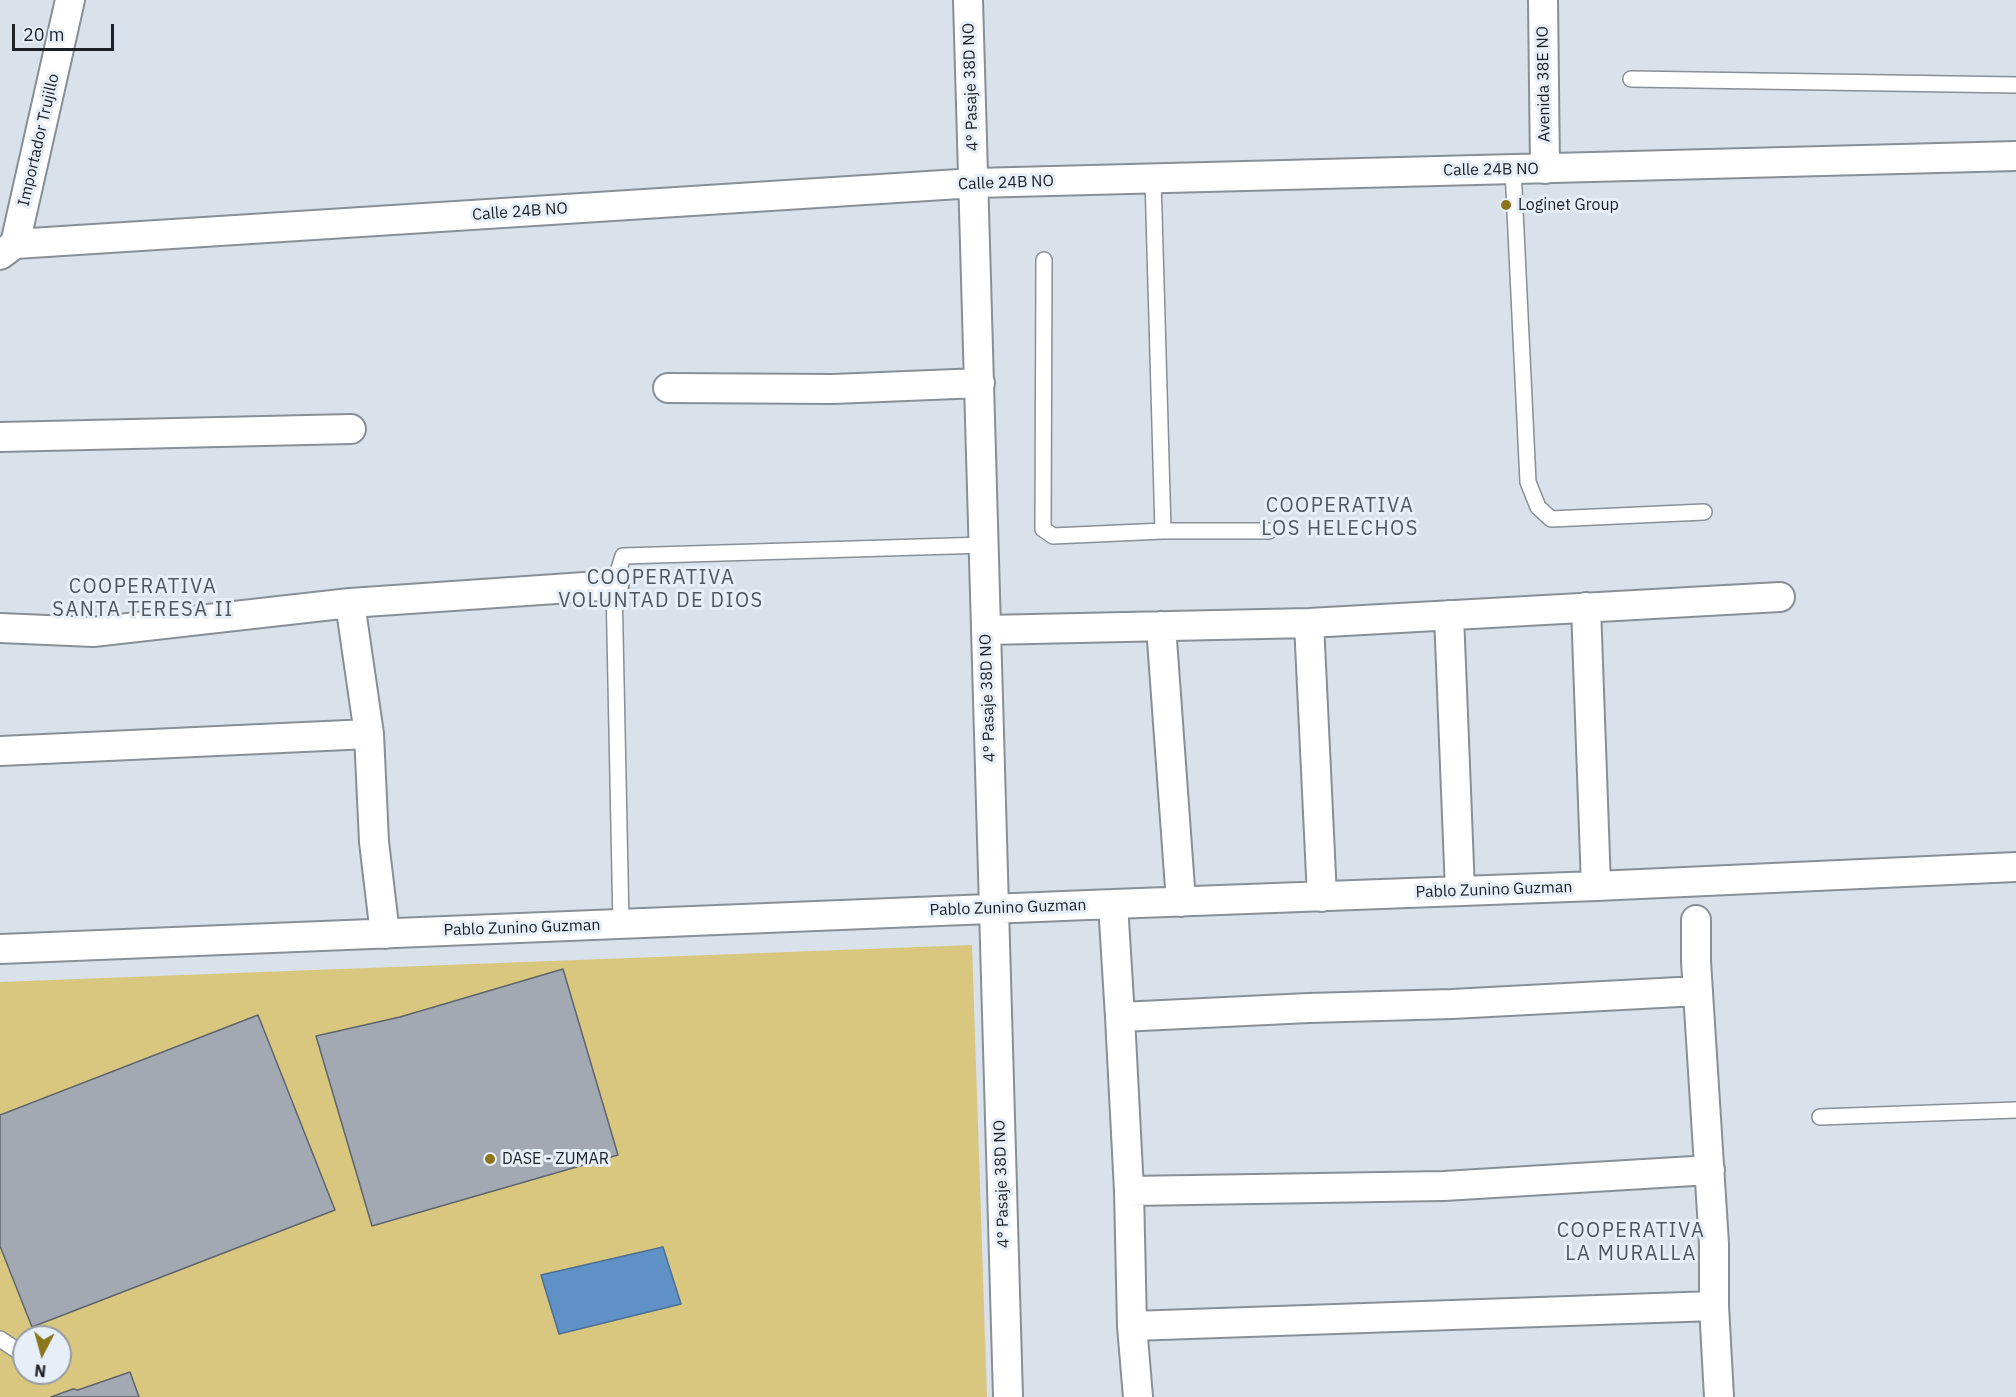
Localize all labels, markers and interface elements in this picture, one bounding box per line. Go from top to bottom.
scale bar [15,12,117,50]
text: 20 m [23,23,65,46]
street label: 4° Pasaje 38D NO [959,23,983,151]
street label: Avenida 38E NO [1533,26,1555,142]
street label: Importador Trujillo [14,72,64,208]
street label: Calle 24B NO [1443,160,1539,180]
street label: Calle 24B NO [958,172,1054,194]
place label: Loginet Group [1518,195,1619,215]
marker: Loginet Group [1499,198,1513,212]
street label: Calle 24B NO [472,199,568,225]
district label: COOPERATIVA LOS HELECHOS [1261,494,1419,541]
district label: COOPERATIVA VOLUNTAD DE DIOS [558,566,764,613]
district label: COOPERATIVA SANTA TERESA II [52,575,234,622]
street label: 4° Pasaje 38D NO [976,634,1000,762]
street label: Pablo Zunino Guzman [1415,878,1573,902]
street label: Pablo Zunino Guzman [929,896,1087,920]
street label: Pablo Zunino Guzman [443,916,601,940]
street label: 4° Pasaje 38D NO [990,1120,1014,1248]
place label: DASE - ZUMAR [502,1149,609,1169]
marker: DASE - ZUMAR [483,1152,497,1166]
district label: COOPERATIVA LA MURALLA [1557,1219,1705,1266]
north arrow [12,1325,72,1385]
text: N [34,1360,47,1381]

